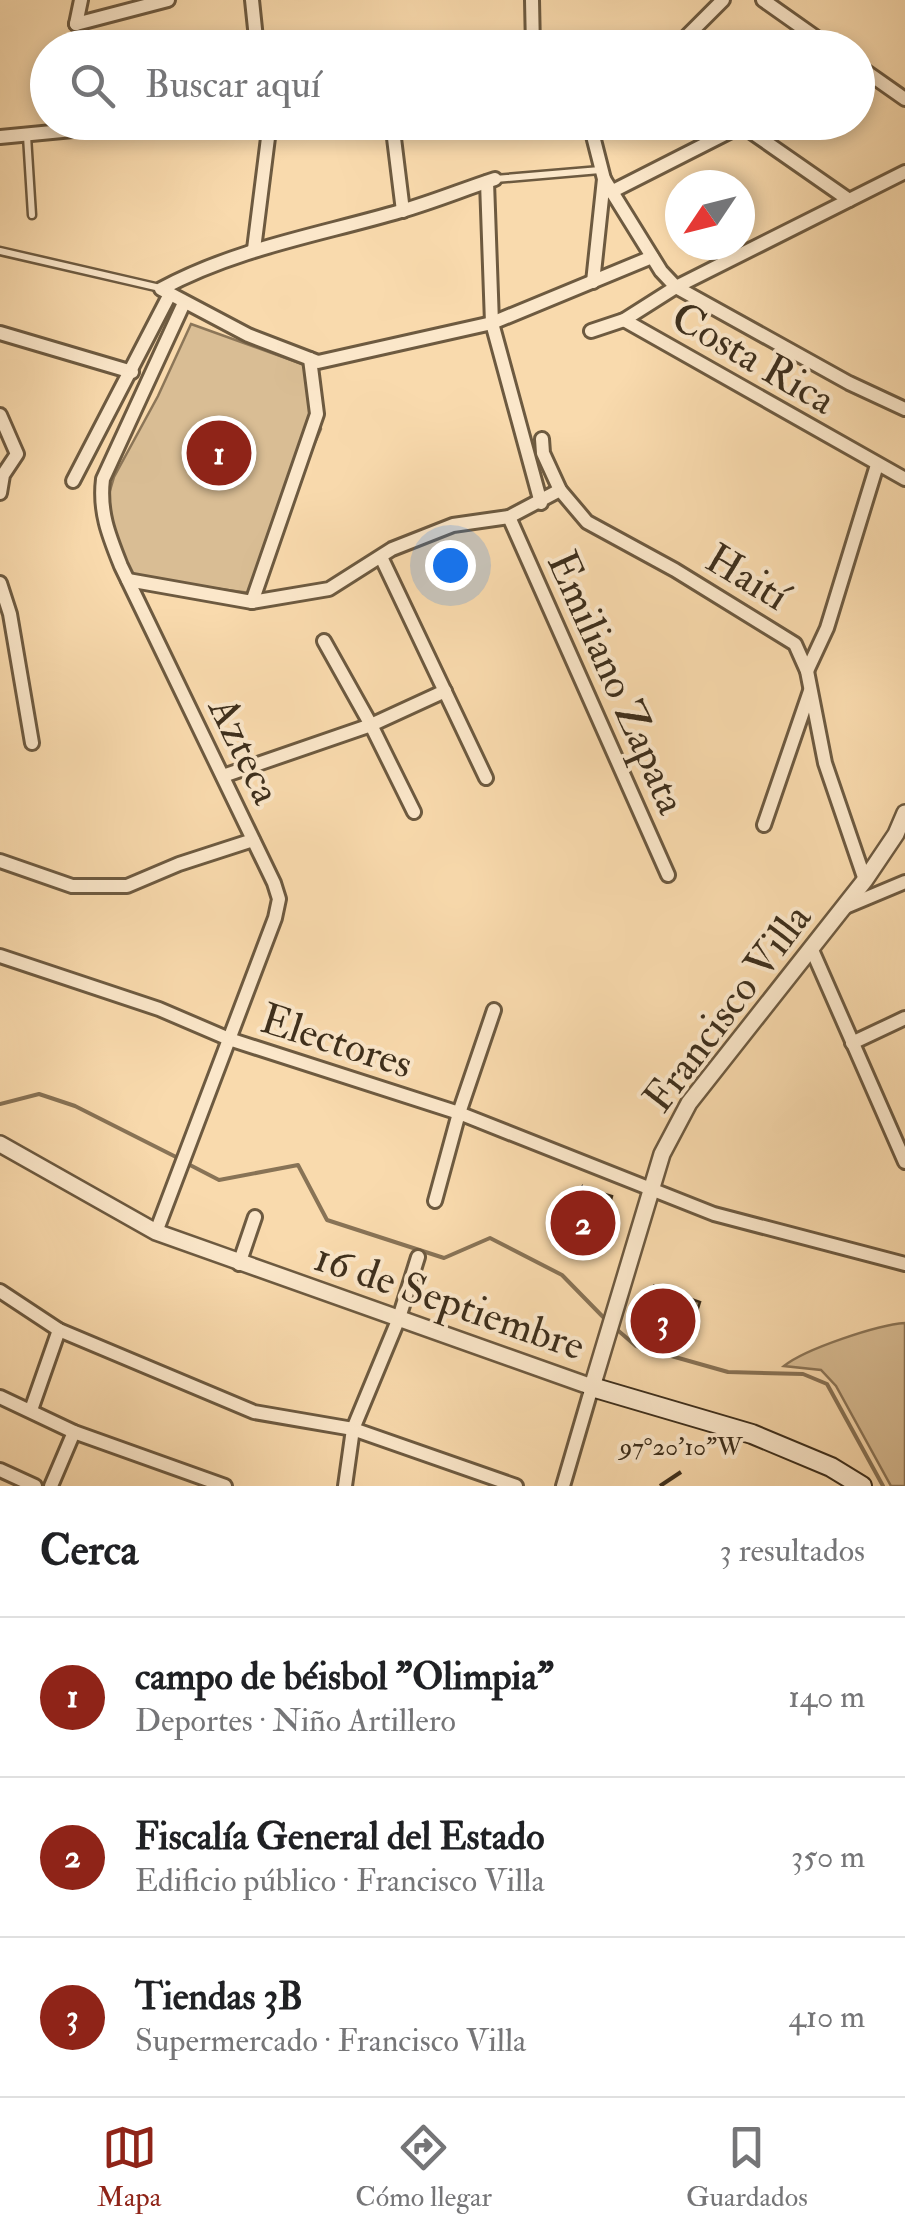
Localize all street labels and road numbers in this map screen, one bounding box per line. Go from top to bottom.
street label: Costa Rica [662,291,845,427]
street label: Haití [696,533,800,624]
street label: Emiliano Zapata [535,543,698,823]
street label: Azteca [196,688,293,813]
street label: Francisco Villa [632,893,823,1123]
street label: Electores [254,993,419,1091]
street label: 16 de Septiembre [308,1231,591,1372]

